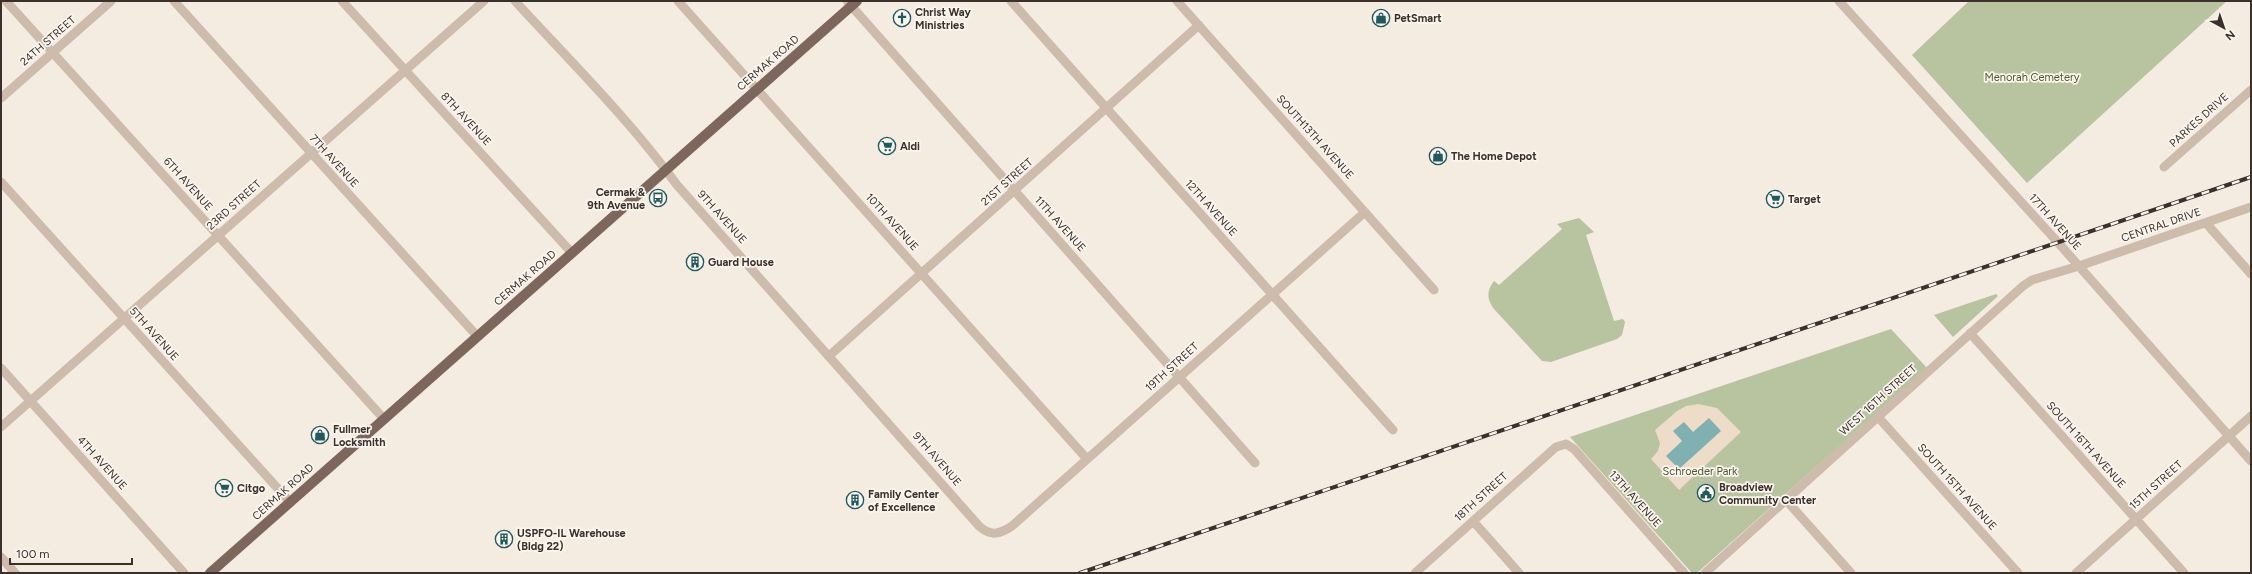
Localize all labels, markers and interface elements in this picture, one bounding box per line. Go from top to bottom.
place label: Christ Way Ministries [915,6,972,32]
church icon: Christ Way Ministries [892,8,912,28]
shop icon: PetSmart [1371,8,1391,28]
north arrow [2204,8,2244,48]
place label: PetSmart [1394,12,1442,25]
street label: 24TH STREET [18,14,78,68]
text: N [2223,28,2238,43]
street label: CERMAK ROAD [734,32,802,93]
park label: Menorah Cemetery [1985,71,2080,84]
street label: 8TH AVENUE [438,90,494,148]
street label: PARKES DRIVE [2167,90,2231,150]
street label: SOUTH13TH AVENUE [1274,92,1356,182]
street label: 7TH AVENUE [307,132,361,190]
supermarket icon: Aldi [877,136,897,156]
place label: Aldi [900,140,920,153]
shop icon: The Home Depot [1428,146,1448,166]
place label: The Home Depot [1451,150,1537,163]
street label: 6TH AVENUE [161,155,215,213]
street label: 21ST STREET [978,155,1036,209]
street label: 23RD STREET [204,177,264,233]
street label: 12TH AVENUE [1182,177,1240,239]
place label: Cermak & 9th Avenue [587,186,646,212]
bus stop icon: Cermak & 9th Avenue [648,188,668,208]
street label: 9TH AVENUE [695,188,749,246]
supermarket icon: Target [1765,189,1785,209]
street label: 10TH AVENUE [863,191,921,253]
street label: 17TH AVENUE [2026,191,2084,253]
place label: Target [1788,193,1821,206]
street label: 11TH AVENUE [1032,194,1088,254]
street label: CENTRAL DRIVE [2119,205,2203,245]
street label: CERMAK ROAD [491,247,559,308]
building icon: Guard House [685,252,705,272]
place label: Guard House [708,256,774,269]
street label: 5TH AVENUE [127,305,181,363]
street label: 19TH STREET [1143,340,1201,394]
street label: WEST 16TH STREET [1837,362,1919,438]
street label: SOUTH 16TH AVENUE [2044,399,2128,491]
place label: Fullmer Locksmith [333,423,386,449]
shop icon: Fullmer Locksmith [310,425,330,445]
street label: 9TH AVENUE [910,429,964,489]
street label: 4TH AVENUE [74,433,130,493]
street label: SOUTH 15TH AVENUE [1915,441,1999,533]
street label: 15TH STREET [2127,458,2185,512]
street label: CERMAK ROAD [250,461,317,523]
park label: Schroeder Park [1663,465,1738,478]
street label: 13TH AVENUE [1606,468,1664,530]
street label: 18TH STREET [1452,470,1510,524]
supermarket icon: Citgo [214,478,234,498]
place label: Broadview Community Center [1719,481,1817,507]
place label: Citgo [237,482,266,495]
public building icon: Broadview Community Center [1696,483,1716,503]
place label: Family Center of Excellence [868,488,940,514]
building icon: Family Center of Excellence [845,490,865,510]
place label: USPFO-IL Warehouse (Bldg 22) [517,527,626,553]
building icon: USPFO-IL Warehouse (Bldg 22) [494,529,514,549]
scale bar [10,540,132,566]
text: 100 m [16,547,50,561]

